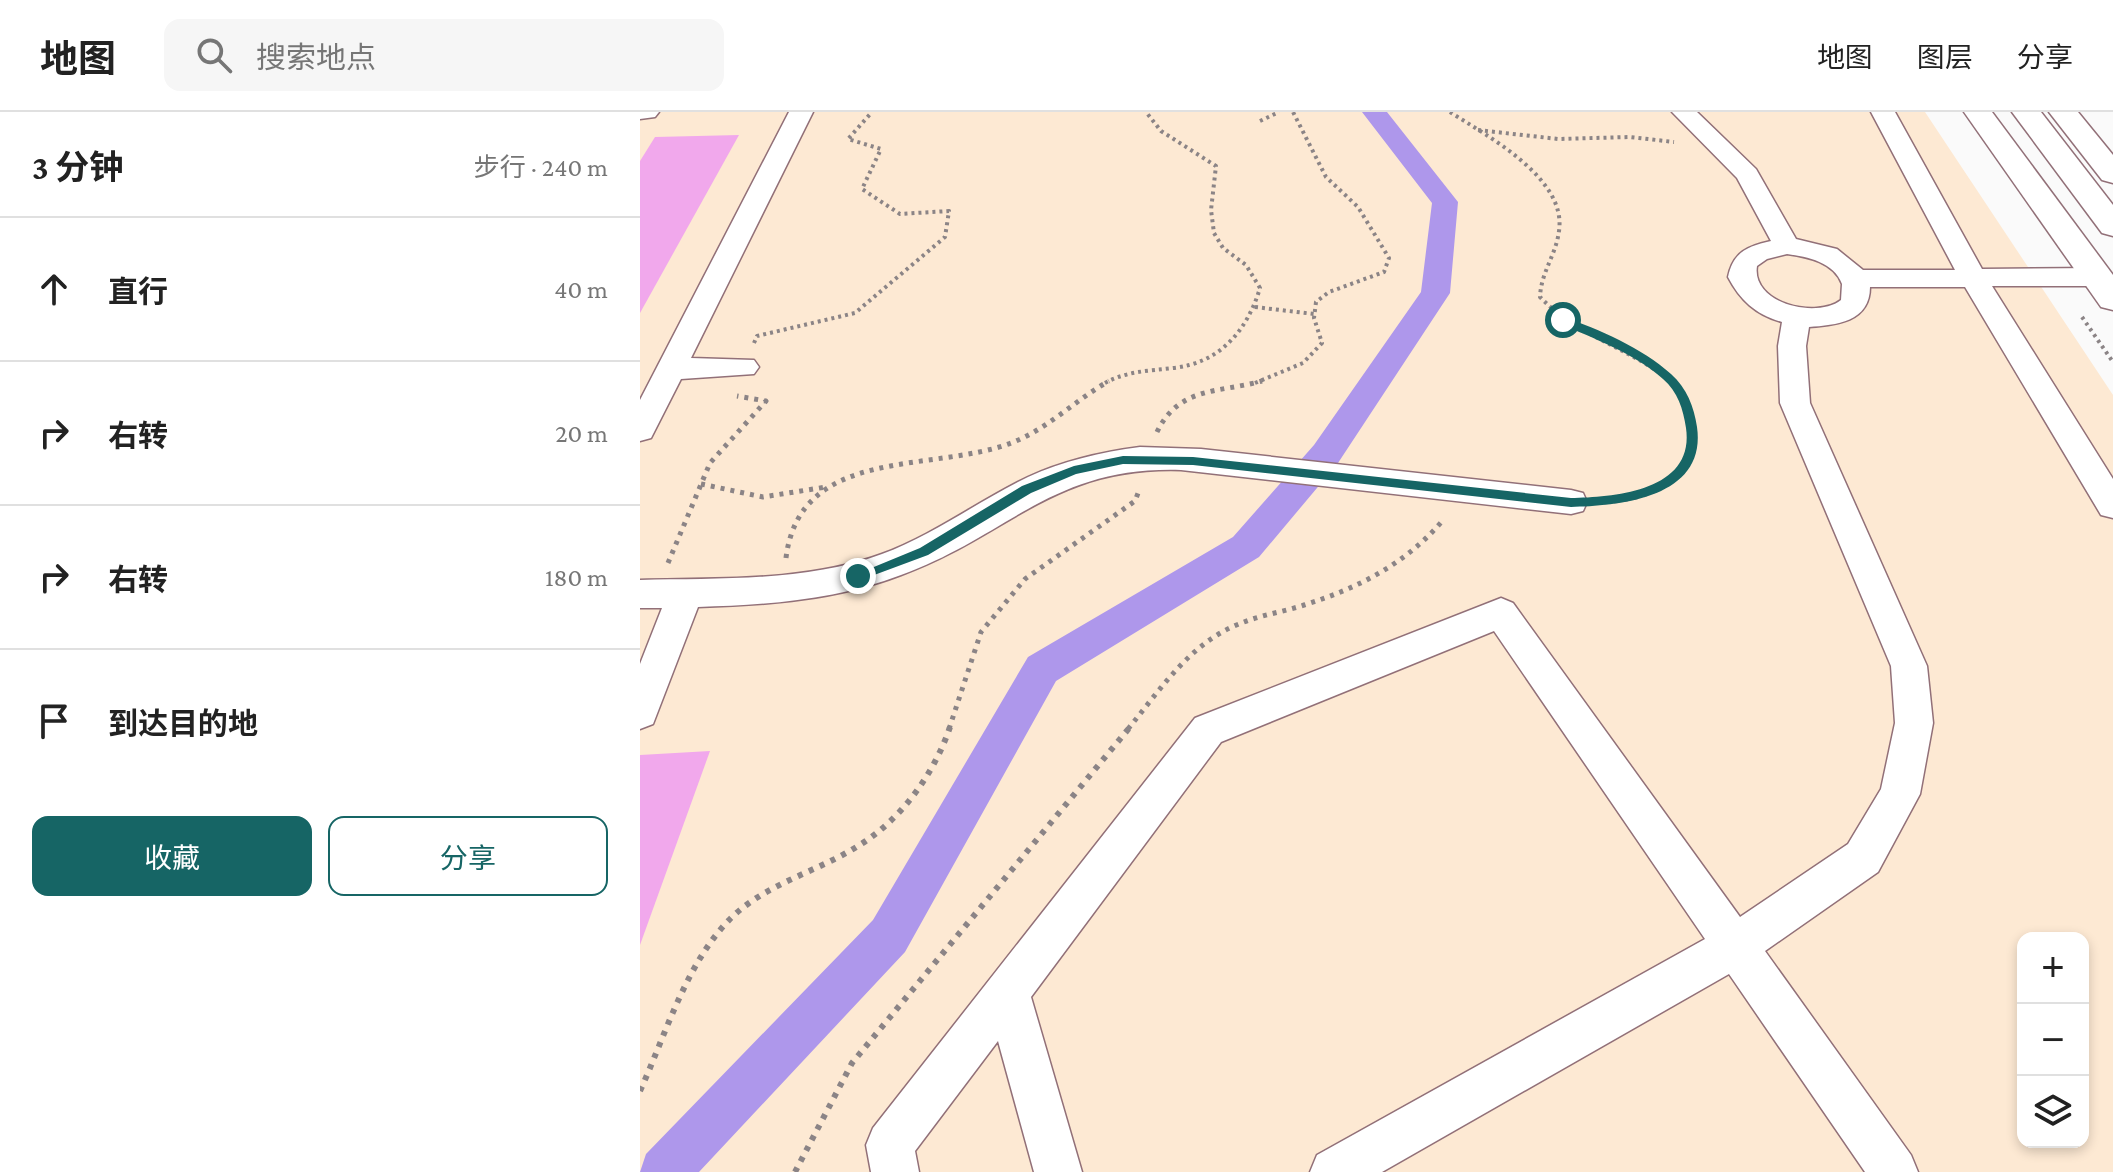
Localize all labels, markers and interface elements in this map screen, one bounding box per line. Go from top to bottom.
search box [164,19,724,91]
icon: search [192,33,236,77]
text: 地图 [40,38,116,80]
text: 搜索地点 [256,41,376,74]
text: 地图 [1817,42,1873,73]
text: 图层 [1917,42,1973,73]
text: 分享 [2017,42,2073,73]
text: 3 分钟 [32,149,123,186]
text: 步行 · 240 m [474,153,608,182]
icon: ahead [32,267,76,311]
text: 直行 [108,275,168,308]
text: 40 m [554,275,608,304]
route start [1545,302,1581,338]
icon: right [32,411,76,455]
text: 右转 [108,419,168,452]
text: 20 m [555,419,608,448]
icon: right [32,555,76,599]
route end [840,558,876,594]
text: 右转 [108,563,168,596]
text: 180 m [545,563,608,592]
icon: arrive [32,699,76,743]
text: 到达目的地 [108,707,258,740]
button: 收藏 [32,816,312,896]
button: 分享 [328,816,608,896]
map controls [2017,932,2089,1148]
button: + [2017,932,2089,1004]
button: − [2017,1004,2089,1076]
button: layers [2017,1076,2089,1148]

